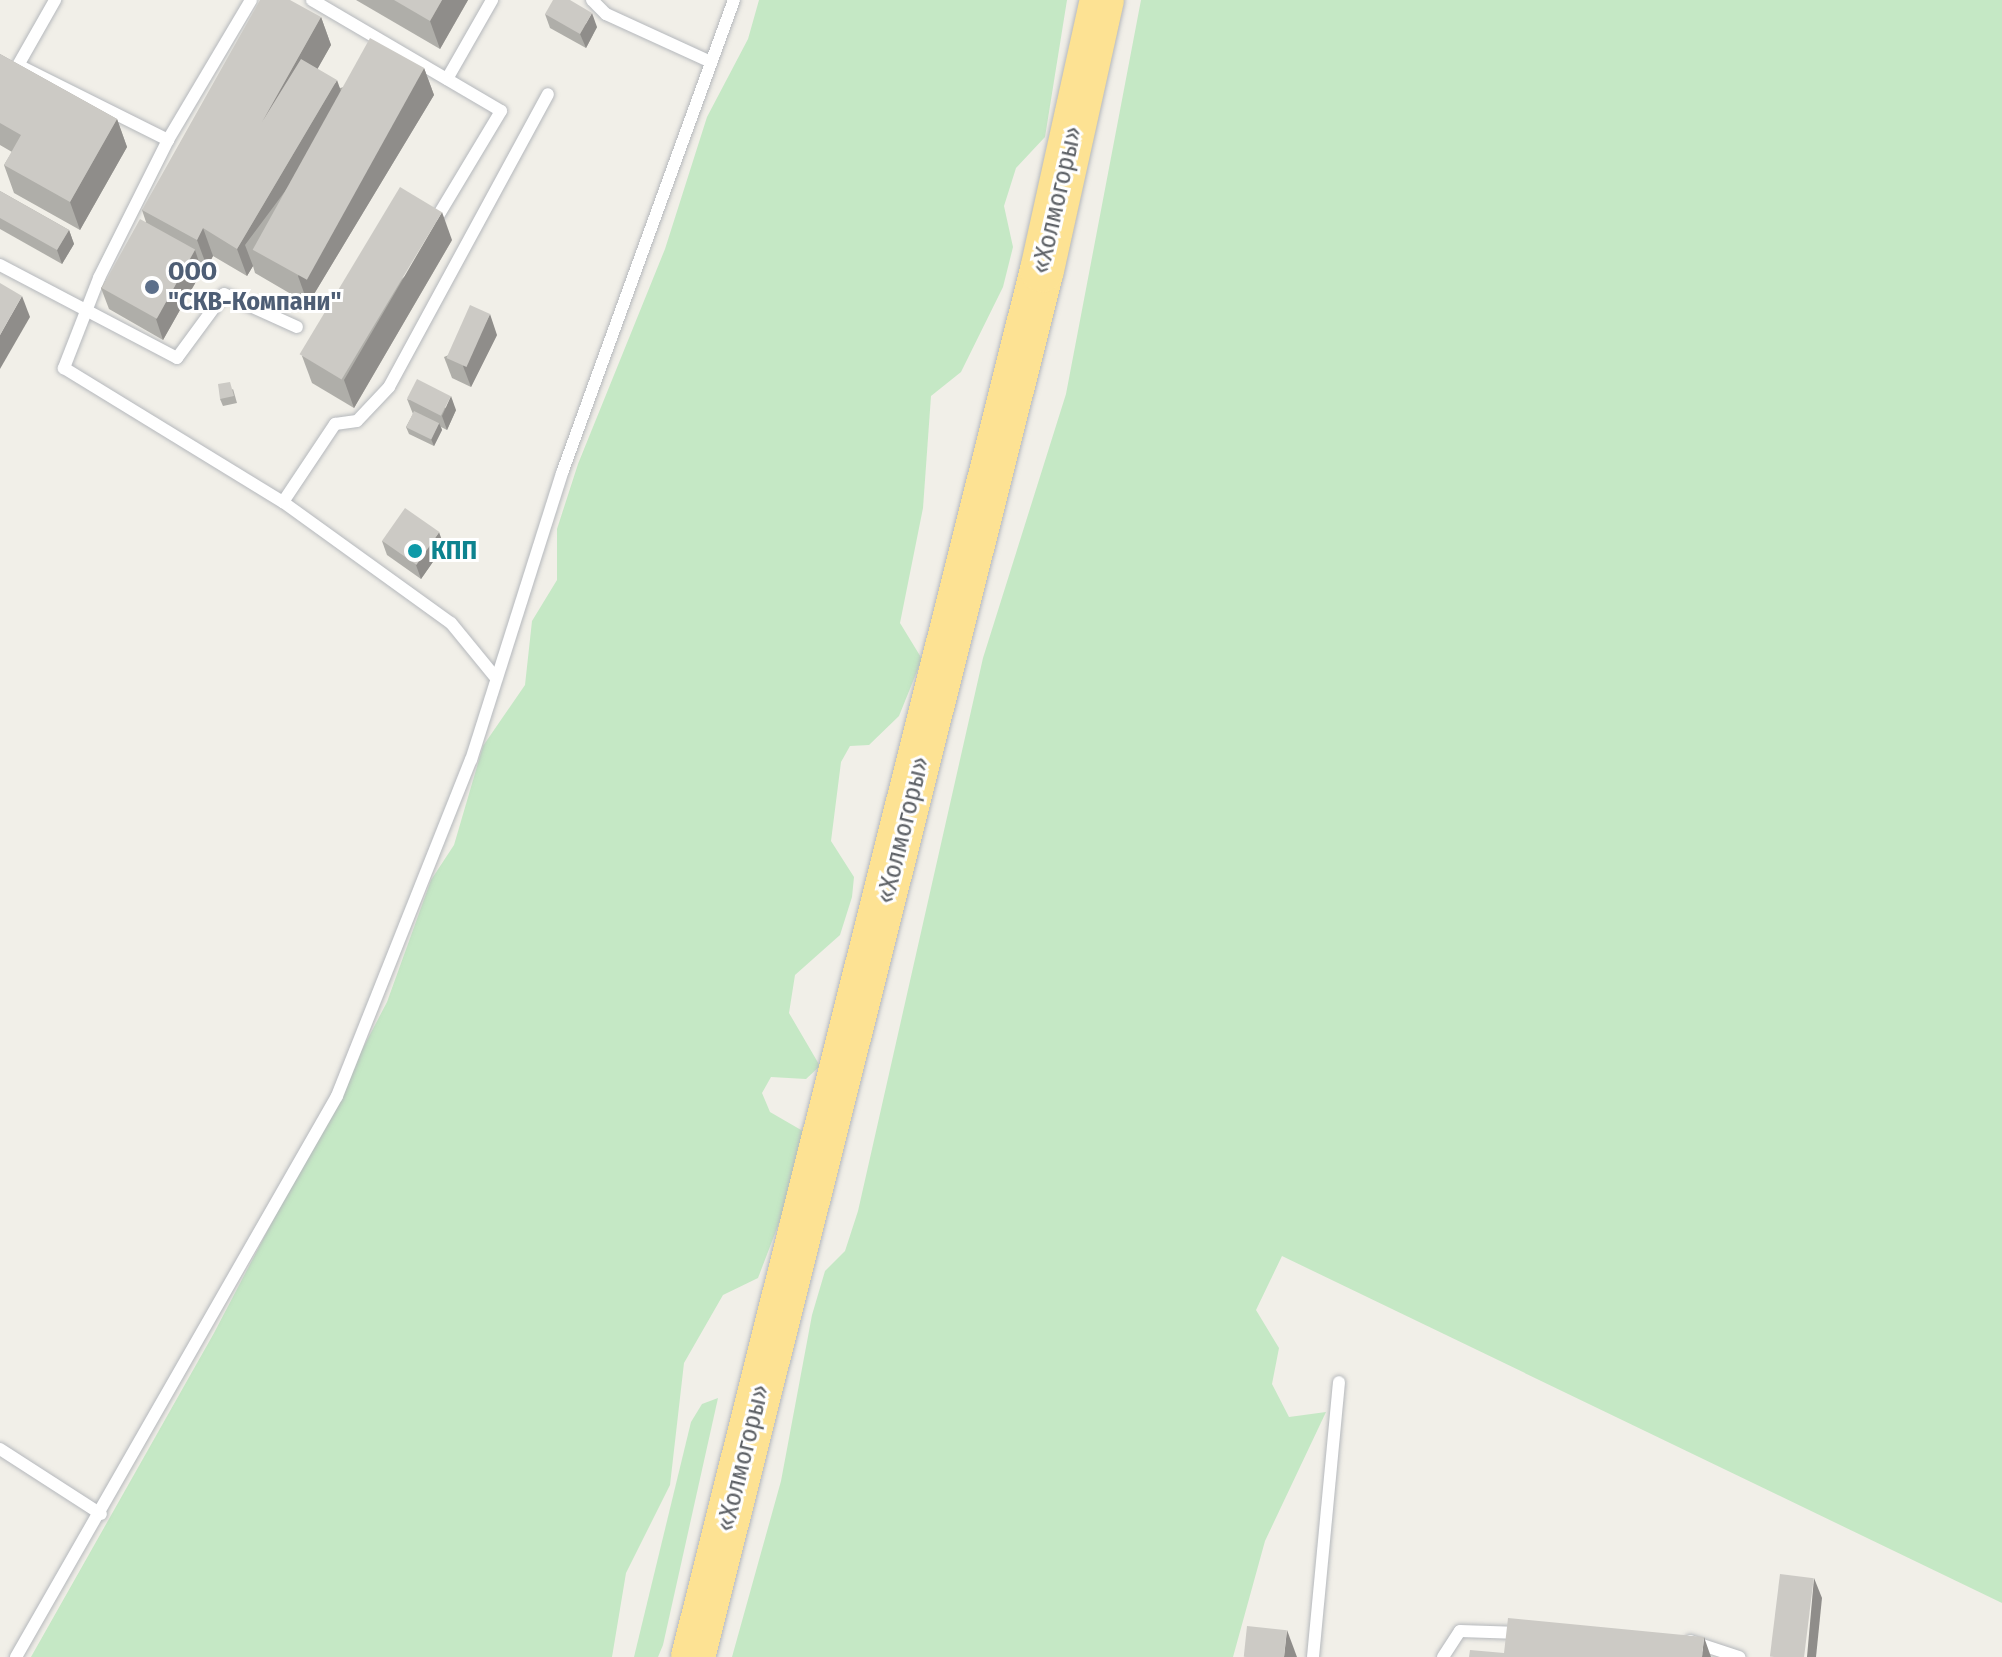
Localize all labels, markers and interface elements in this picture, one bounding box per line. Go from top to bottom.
street label: «Холмогоры» [1025,123,1089,277]
place label: ООО "СКВ-Компани" [168,256,341,318]
marker: ООО "СКВ-Компани" [143,278,161,296]
place label: КПП [431,535,477,567]
marker: КПП [406,542,424,560]
street label: «Холмогоры» [870,753,936,907]
street label: «Холмогоры» [710,1381,776,1535]

